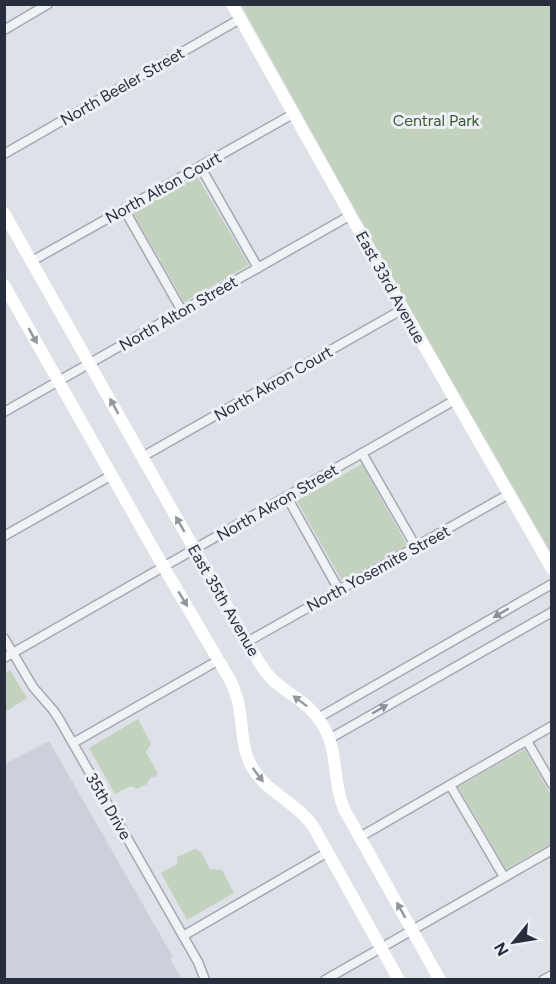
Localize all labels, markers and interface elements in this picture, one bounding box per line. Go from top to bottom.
street label: North Beeler Street [57,43,187,130]
park label: Central Park [393,111,480,130]
street label: North Alton Court [102,148,225,227]
street label: East 33rd Avenue [352,228,429,347]
street label: North Alton Street [116,272,241,355]
one-way arrow [28,328,38,345]
street label: North Akron Court [211,342,336,425]
one-way arrow [109,398,119,415]
street label: North Akron Street [213,460,341,545]
one-way arrow [175,516,186,532]
street label: North Yosemite Street [303,521,453,616]
street label: East 35th Avenue [184,541,263,660]
one-way arrow [177,590,187,607]
one-way arrow [492,608,509,618]
one-way arrow [293,695,308,707]
one-way arrow [372,704,388,715]
one-way arrow [252,767,264,783]
street label: 35th Drive [82,770,135,843]
one-way arrow [396,902,406,919]
north arrow [484,912,544,972]
text: N [490,939,513,959]

